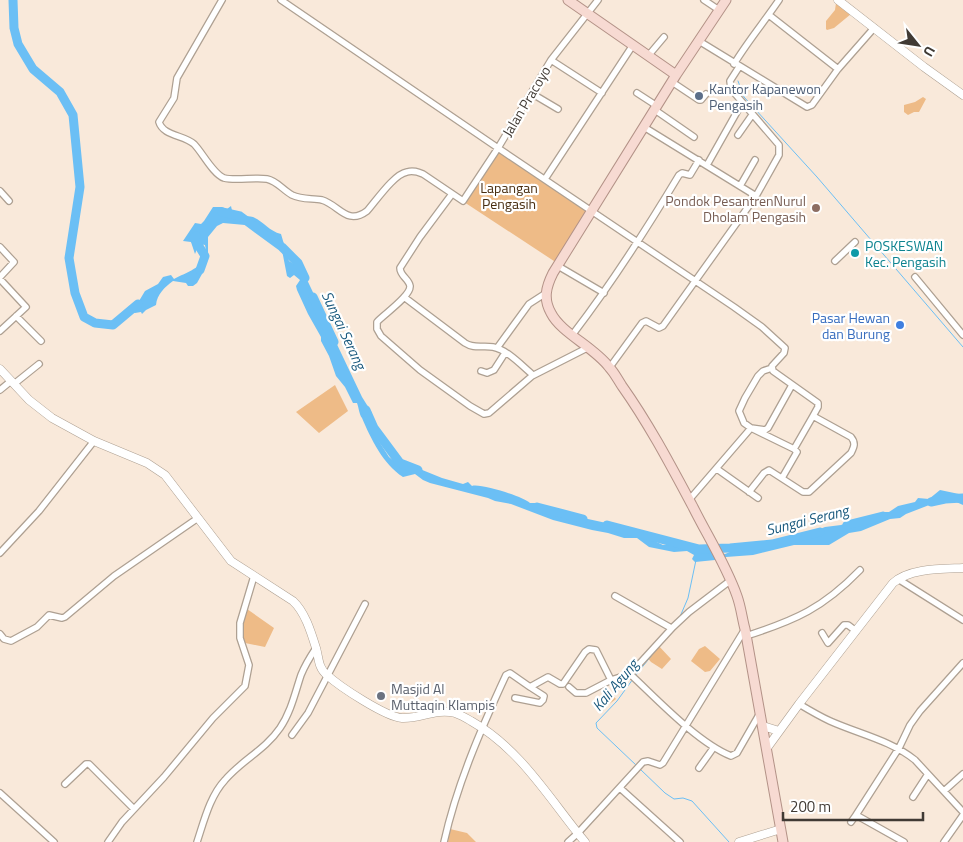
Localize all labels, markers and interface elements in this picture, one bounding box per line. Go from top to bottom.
north arrow [893,20,943,70]
text: U [918,43,941,61]
street label: Jalan Pracoyo [497,62,555,140]
place label: Kantor Kapanewon Pengasih [709,78,821,115]
marker: Kantor Kapanewon Pengasih [693,90,705,102]
park label: Lapangan Pengasih [480,177,538,214]
place label: Pondok PesantrenNurul Dholam Pengasih [665,190,806,227]
marker: Pondok PesantrenNurul Dholam Pengasih [810,202,822,214]
place label: POSKESWAN Kec. Pengasih [865,235,946,272]
marker: POSKESWAN Kec. Pengasih [849,247,861,259]
water label: Sungai Serang [316,287,373,375]
place label: Pasar Hewan dan Burung [812,307,890,344]
marker: Pasar Hewan dan Burung [894,319,906,331]
water label: Sungai Serang [763,498,853,541]
water label: Kali Agung [586,652,645,716]
place label: Masjid Al Muttaqin Klampis [391,678,495,715]
marker: Masjid Al Muttaqin Klampis [375,690,387,702]
scale bar [783,790,923,822]
text: 200 m [790,795,831,818]

